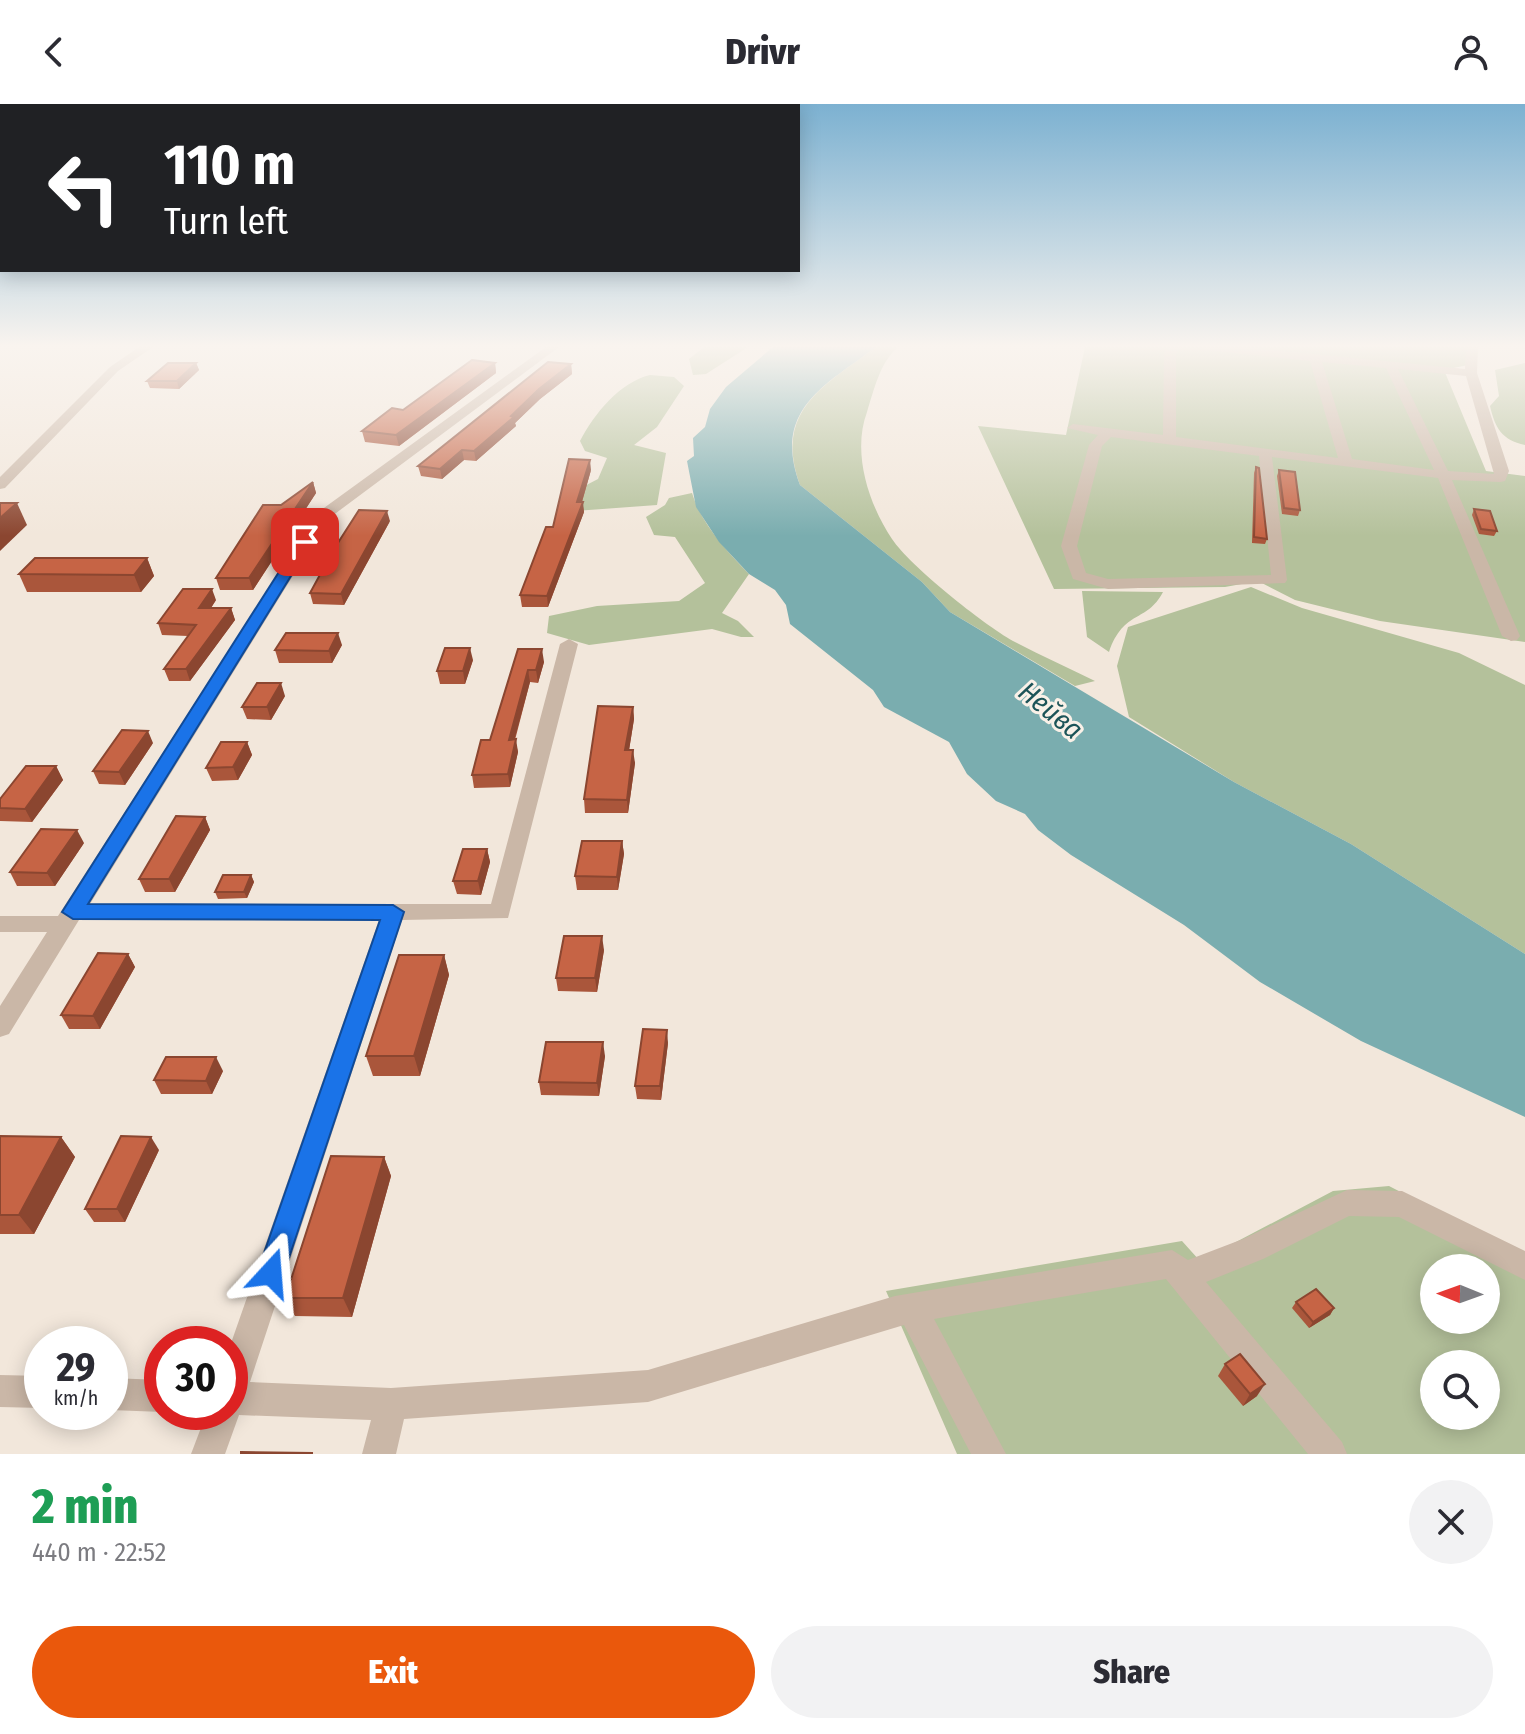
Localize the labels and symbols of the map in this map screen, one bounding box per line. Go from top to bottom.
pin [271,508,339,576]
water label: Нейва [1012,675,1089,746]
position arrow [229,1231,313,1315]
north arrow [1420,1254,1500,1334]
speed limit sign: 30 [144,1326,248,1430]

